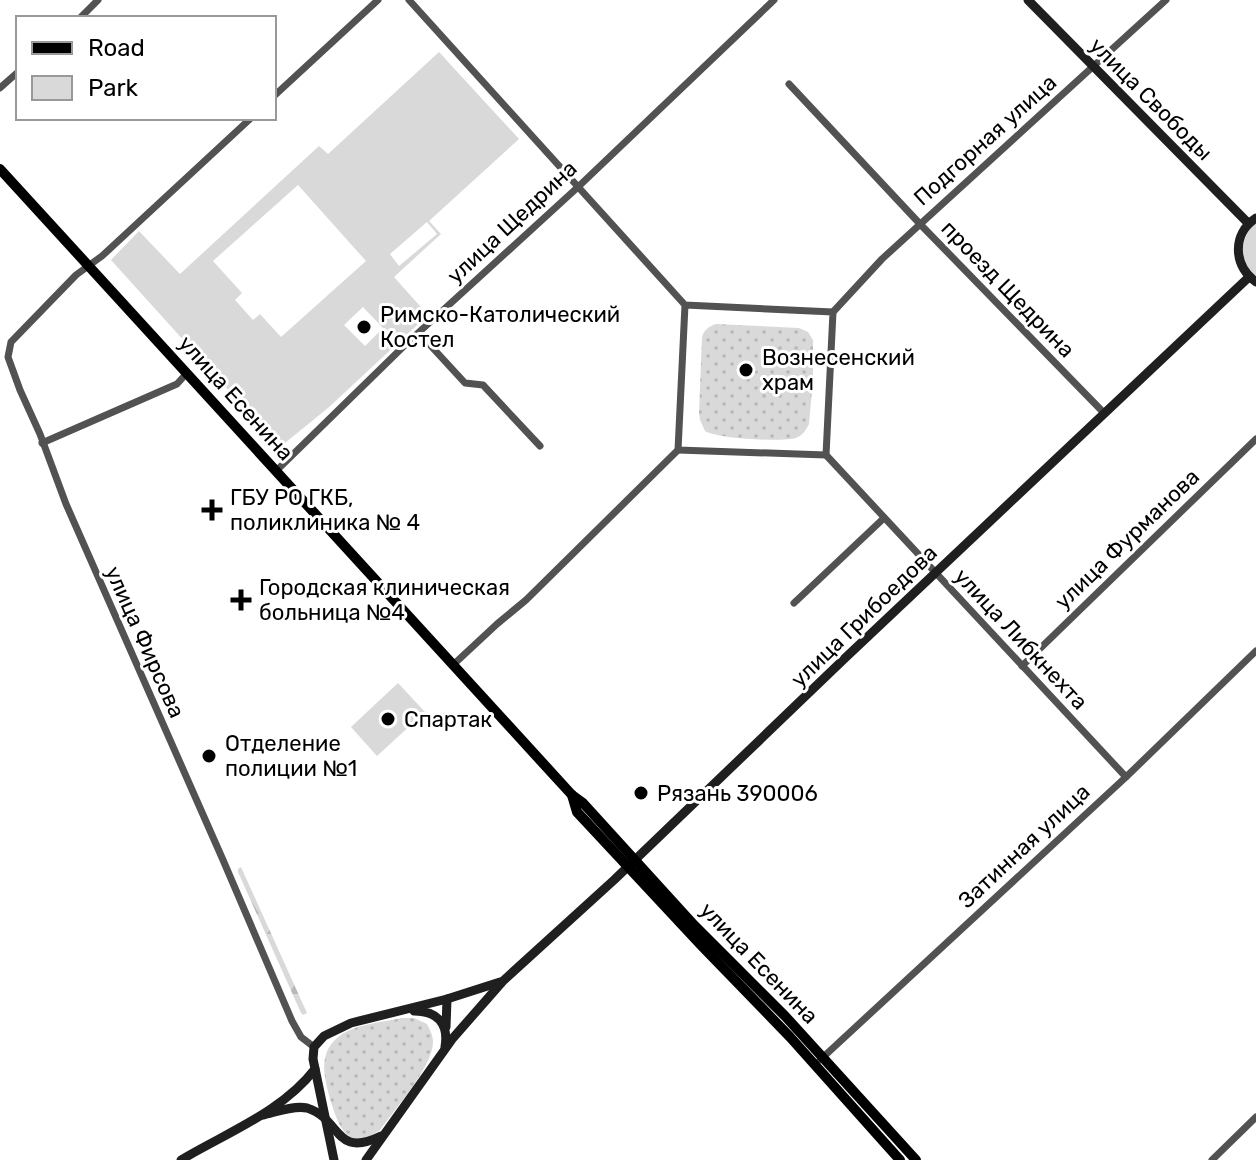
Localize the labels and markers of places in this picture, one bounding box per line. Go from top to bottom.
place label: Римско-Католический Костел [380,301,620,353]
marker: Римско-Католический Костел [355,318,373,336]
place label: Вознесенский храм [762,344,915,396]
marker: Вознесенский храм [737,361,755,379]
place label: ГБУ РО ГКБ, поликлиника № 4 [230,484,420,536]
marker: ГБУ РО ГКБ, поликлиника № 4 [201,499,223,521]
place label: Городская клиническая больница №4 [259,574,510,626]
marker: Городская клиническая больница №4 [230,589,252,611]
place label: Спартак [404,706,492,733]
marker: Спартак [379,710,397,728]
place label: Отделение полиции №1 [225,730,357,782]
marker: Отделение полиции №1 [200,747,218,765]
place label: Рязань 390006 [657,780,818,807]
marker: Рязань 390006 [632,784,650,802]

